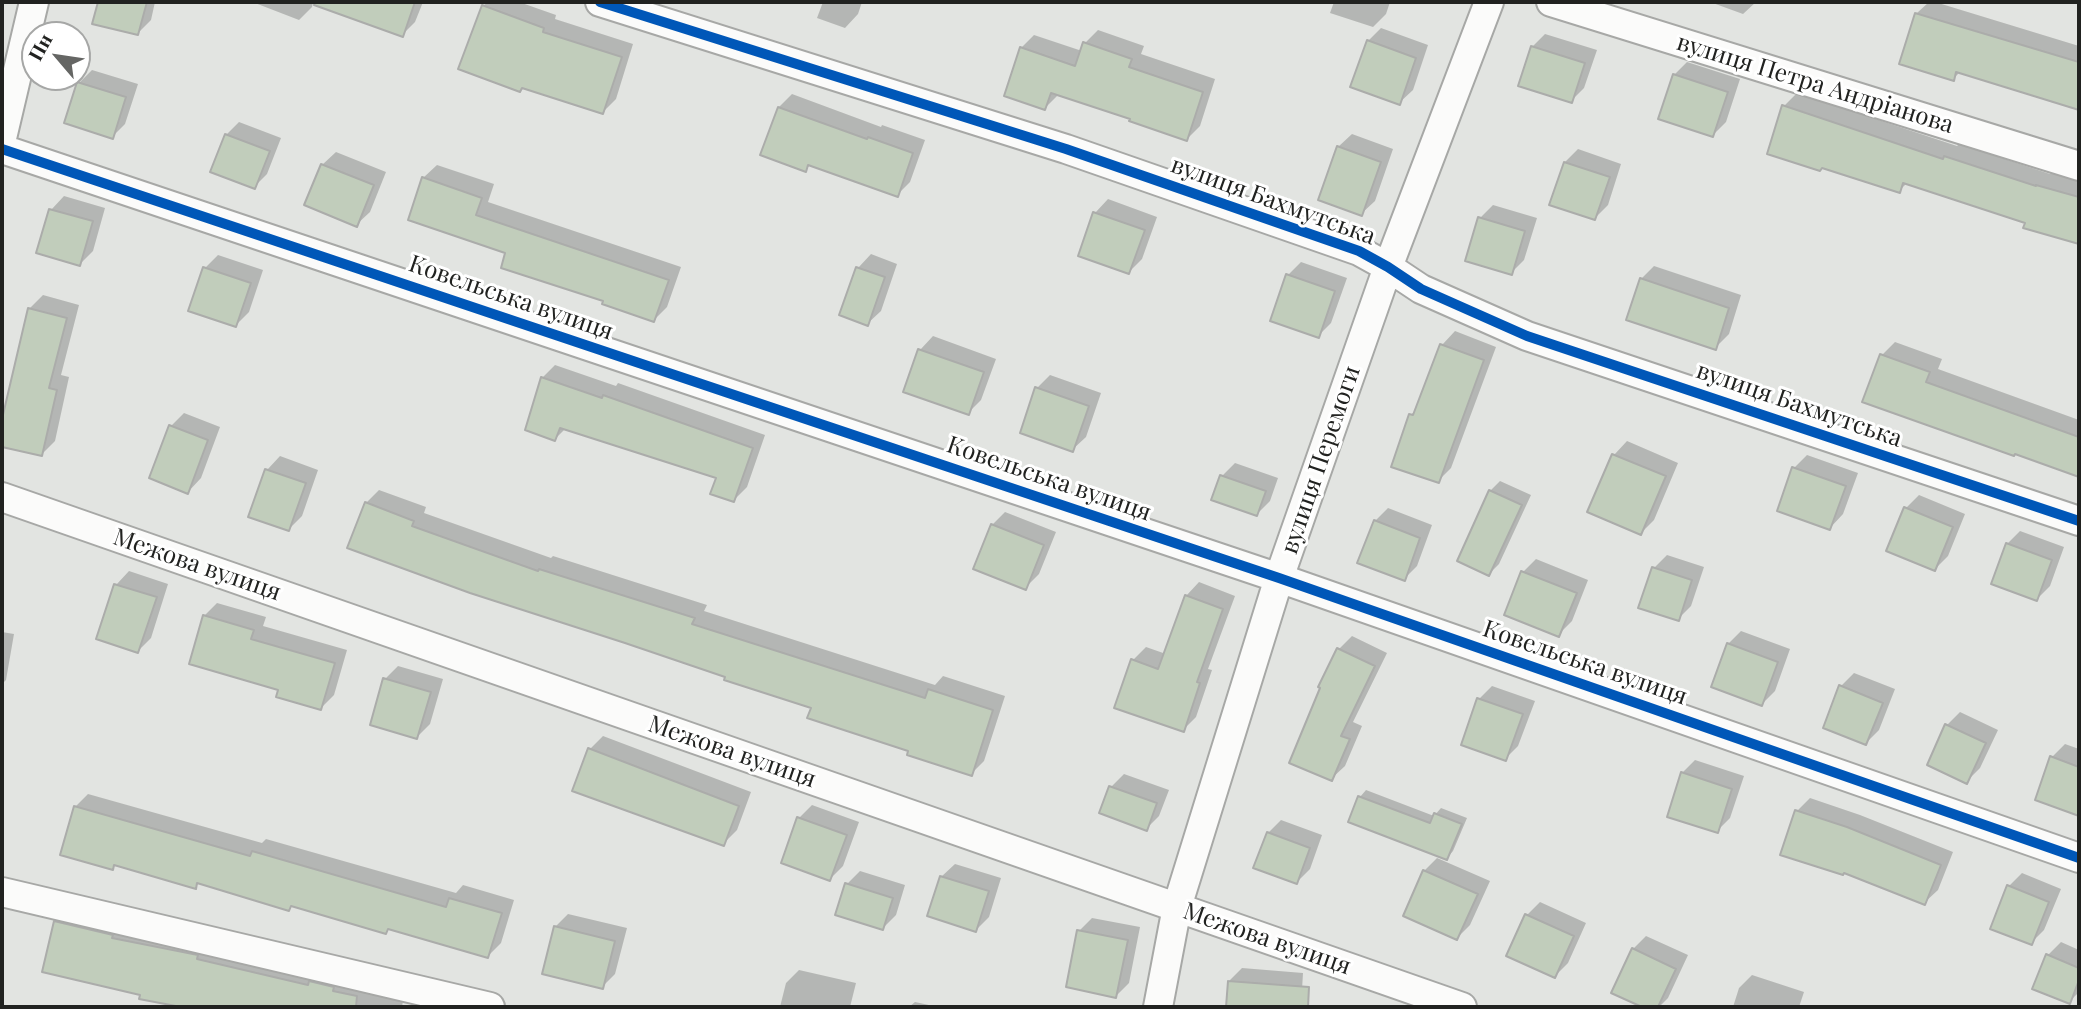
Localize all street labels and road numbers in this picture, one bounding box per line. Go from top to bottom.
street label: вулиця Петра Андріанова [1673,28,1957,140]
street label: вулиця Бахмутська [1167,151,1379,251]
street label: Ковельська вулиця [405,250,617,346]
street label: вулиця Бахмутська [1692,356,1906,454]
street label: вулиця Перемоги [1275,362,1367,558]
street label: Ковельська вулиця [943,431,1155,527]
street label: Межова вулиця [110,523,284,607]
street label: Ковельська вулиця [1479,615,1691,711]
street label: Межова вулиця [645,710,819,794]
street label: Межова вулиця [1180,897,1354,981]

